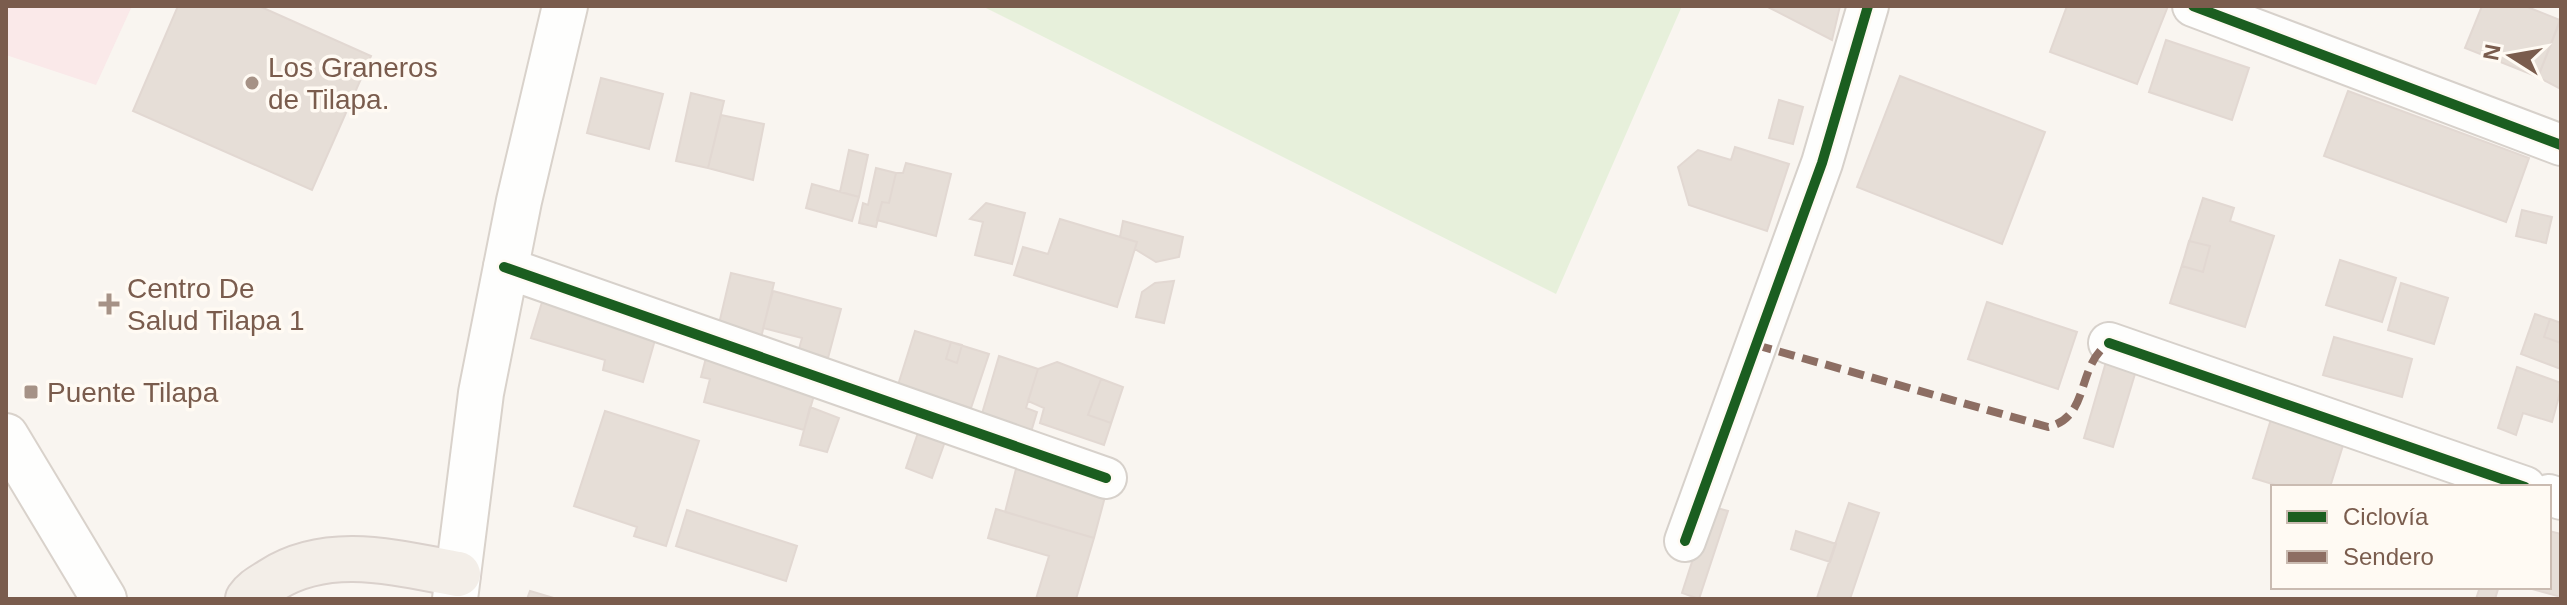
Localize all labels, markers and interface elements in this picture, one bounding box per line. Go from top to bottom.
north arrow [2471,16,2551,96]
text: N [2478,42,2506,62]
place label: Los Graneros de Tilapa. [268,52,438,115]
marker: Los Graneros de Tilapa. [243,74,261,92]
place label: Centro De Salud Tilapa 1 [127,273,304,336]
marker: Centro De Salud Tilapa 1 [98,293,120,315]
place label: Puente Tilapa [47,377,219,408]
marker: Puente Tilapa [22,383,40,401]
legend [2271,485,2551,589]
text: Ciclovía [2343,503,2429,530]
text: Sendero [2343,543,2434,570]

